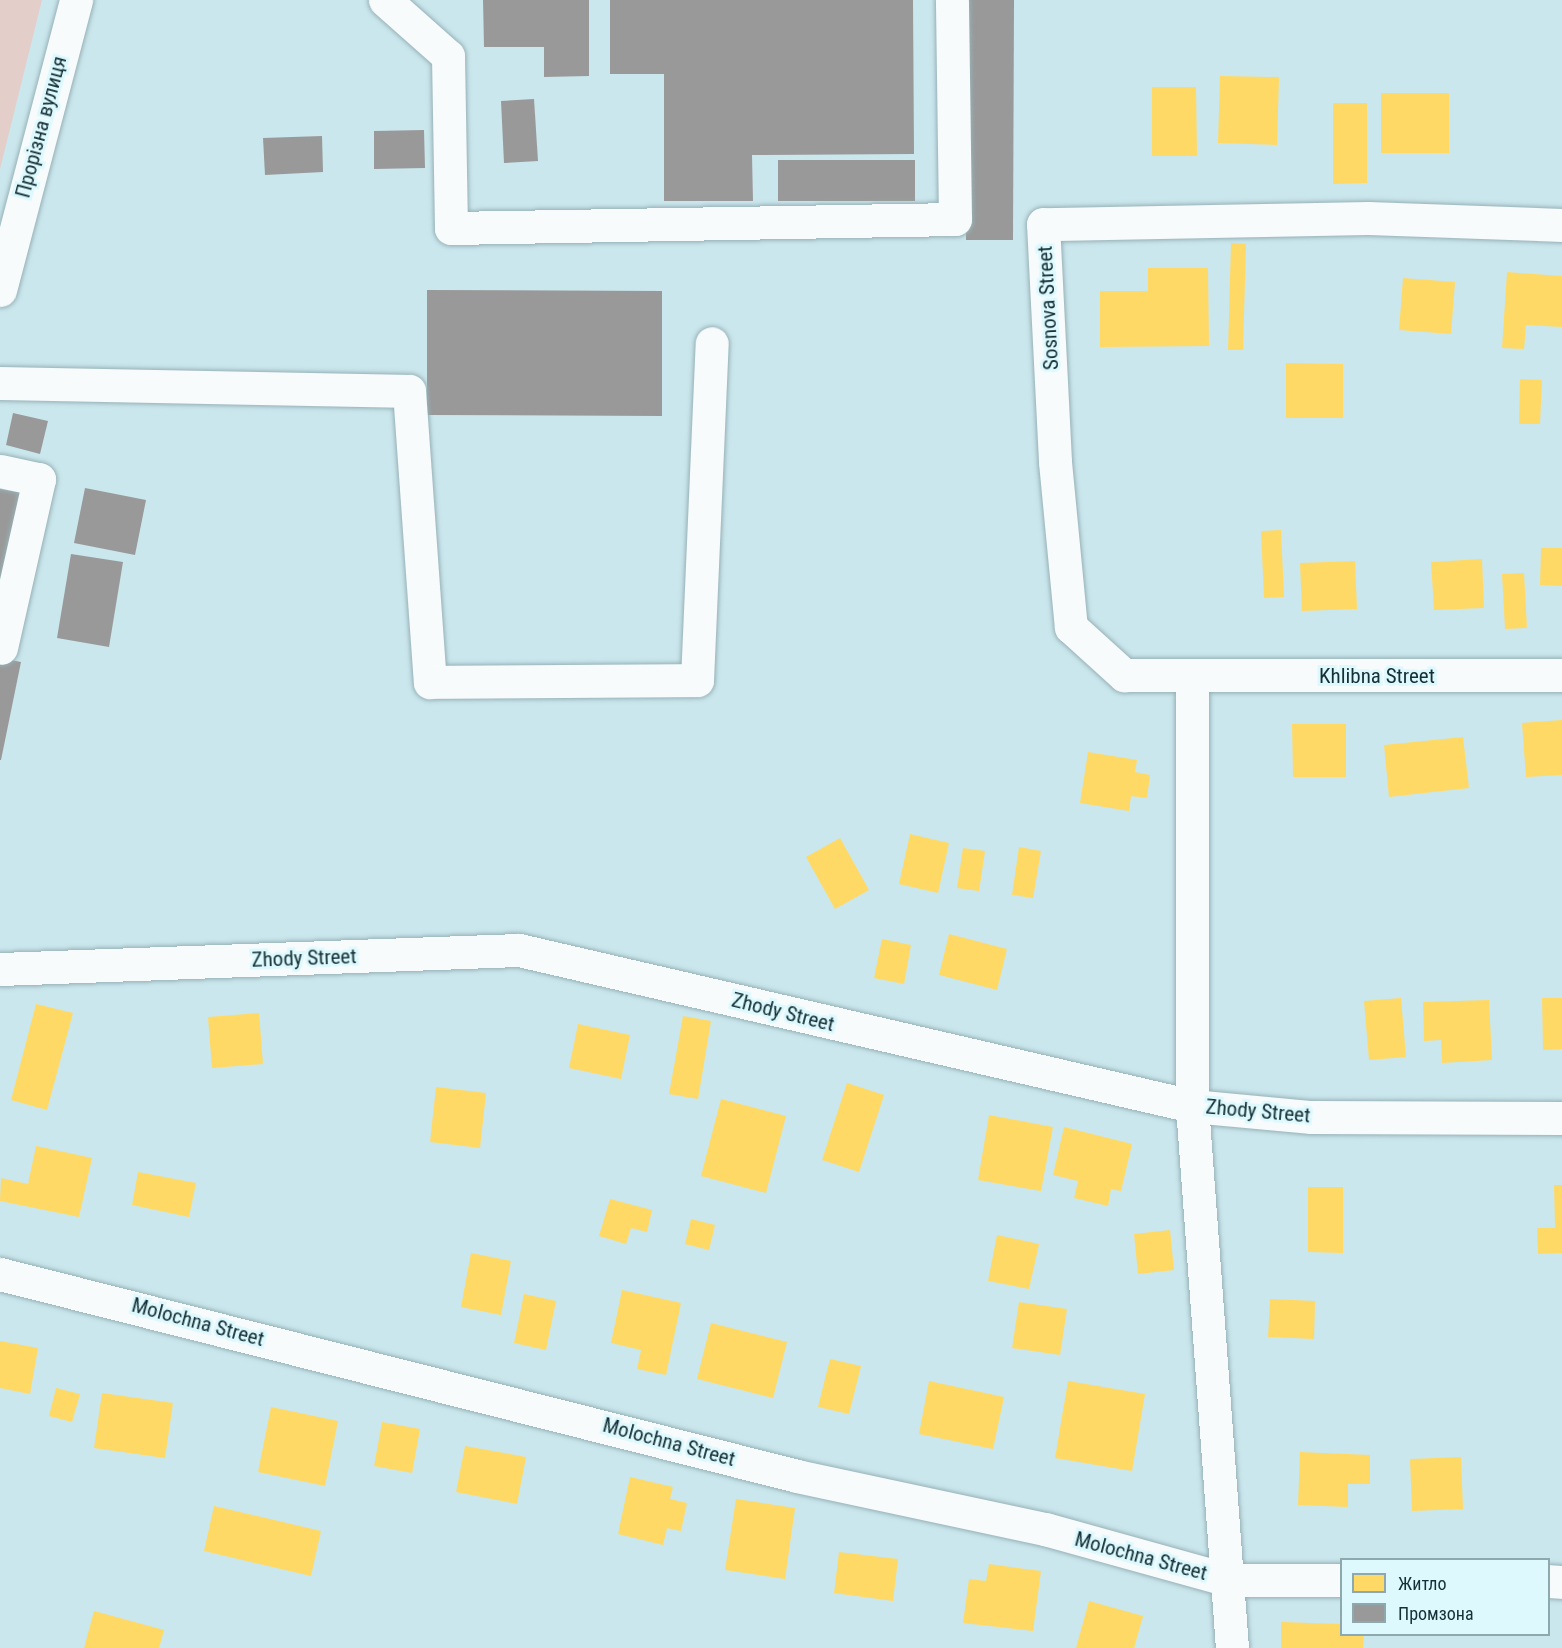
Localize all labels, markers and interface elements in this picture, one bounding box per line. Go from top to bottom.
street label: Прорізна вулиця [10,53,72,201]
street label: Sosnova Street [1032,245,1064,371]
street label: Khlibna Street [1319,663,1435,689]
street label: Zhody Street [251,944,357,972]
street label: Zhody Street [729,987,837,1037]
street label: Zhody Street [1205,1094,1311,1128]
street label: Molochna Street [129,1292,267,1352]
street label: Molochna Street [600,1412,738,1472]
street label: Molochna Street [1072,1526,1210,1586]
legend [1340,1558,1550,1636]
text: Житло [1398,1573,1447,1594]
text: Промзона [1398,1603,1474,1624]

